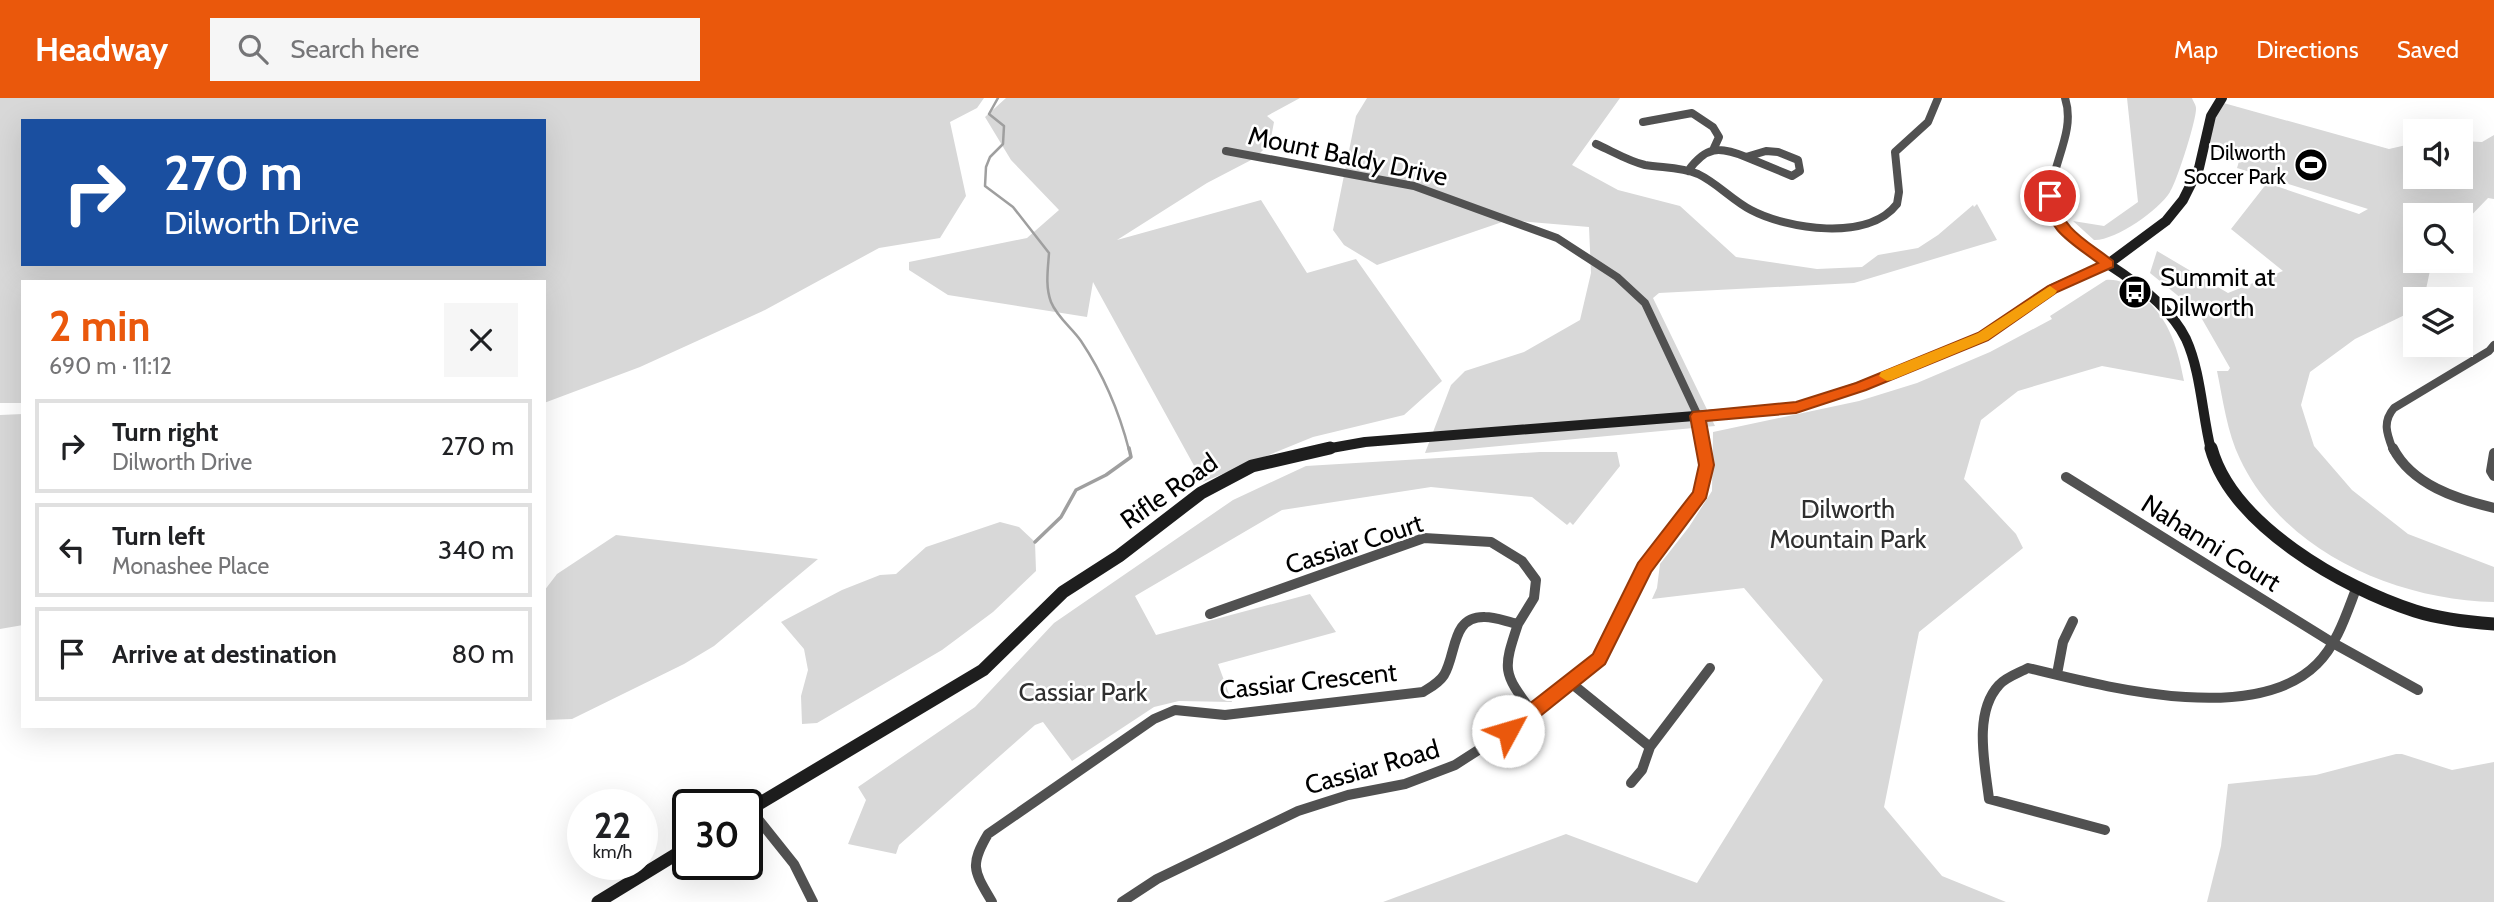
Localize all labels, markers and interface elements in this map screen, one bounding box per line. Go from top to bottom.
search box [210,18,700,81]
text: Headway [35,29,168,69]
icon: search [234,30,272,68]
text: Search here [290,33,419,65]
text: Map [2174,35,2218,64]
text: Directions [2256,35,2359,64]
text: Saved [2397,35,2459,64]
street label: Mount Baldy Drive [1245,119,1451,193]
map controls [2403,119,2473,357]
button: sound [2403,119,2473,189]
place label: Dilworth Soccer Park [2183,140,2287,189]
text: 270 m [164,143,303,202]
sports icon: Dilworth Soccer Park [2292,146,2330,184]
icon: right [49,147,140,238]
pin [2020,166,2080,226]
icon: arrive [2031,177,2069,215]
text: Dilworth Drive [164,203,359,242]
button: search [2403,203,2473,273]
place label: Summit at Dilworth [2160,261,2276,323]
bus stop icon: Summit at Dilworth [2116,273,2154,311]
button: layers [2403,287,2473,357]
text: 2 min [49,300,150,352]
button: close [444,303,518,377]
text: 690 m · 11:12 [49,352,172,380]
text: Turn right [112,416,218,448]
icon: right [53,427,91,465]
text: 270 m [441,430,514,462]
street label: Rifle Road [1114,446,1224,536]
text: Dilworth Drive [112,448,252,476]
street label: Nahanni Court [2135,488,2287,599]
park label: Dilworth Mountain Park [1769,493,1927,555]
street label: Cassiar Court [1281,507,1427,581]
text: Turn left [112,520,205,552]
icon: left [53,531,91,569]
text: 340 m [438,534,514,566]
text: Monashee Place [112,552,269,580]
icon: arrive [53,635,91,673]
text: Arrive at destination [112,638,337,670]
text: 80 m [451,638,514,670]
street label: Cassiar Crescent [1218,656,1398,706]
park label: Cassiar Park [1019,676,1148,708]
position arrow [1471,694,1545,768]
street label: Cassiar Road [1301,733,1443,801]
speed limit sign: 30 [672,789,763,880]
text: 22 [594,804,631,847]
text: km/h [593,841,632,863]

